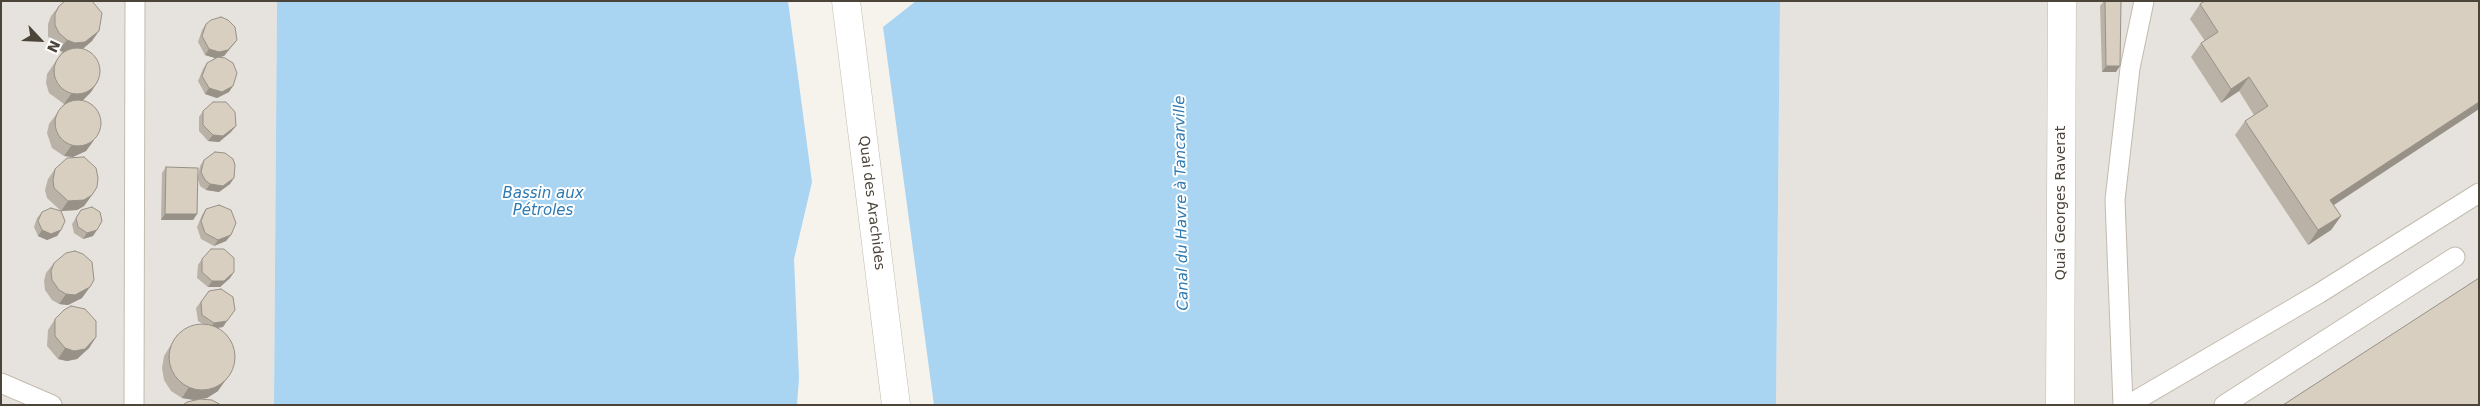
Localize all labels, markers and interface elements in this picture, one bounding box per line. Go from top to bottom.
north arrow [15,15,65,65]
text: N [44,38,63,55]
water label: Canal du Havre à Tancarville [1171,95,1193,311]
street label: Quai Georges Raverat [2053,126,2069,280]
street label: Quai des Arachides [854,135,888,271]
water label: Bassin aux Pétroles [502,185,584,220]

